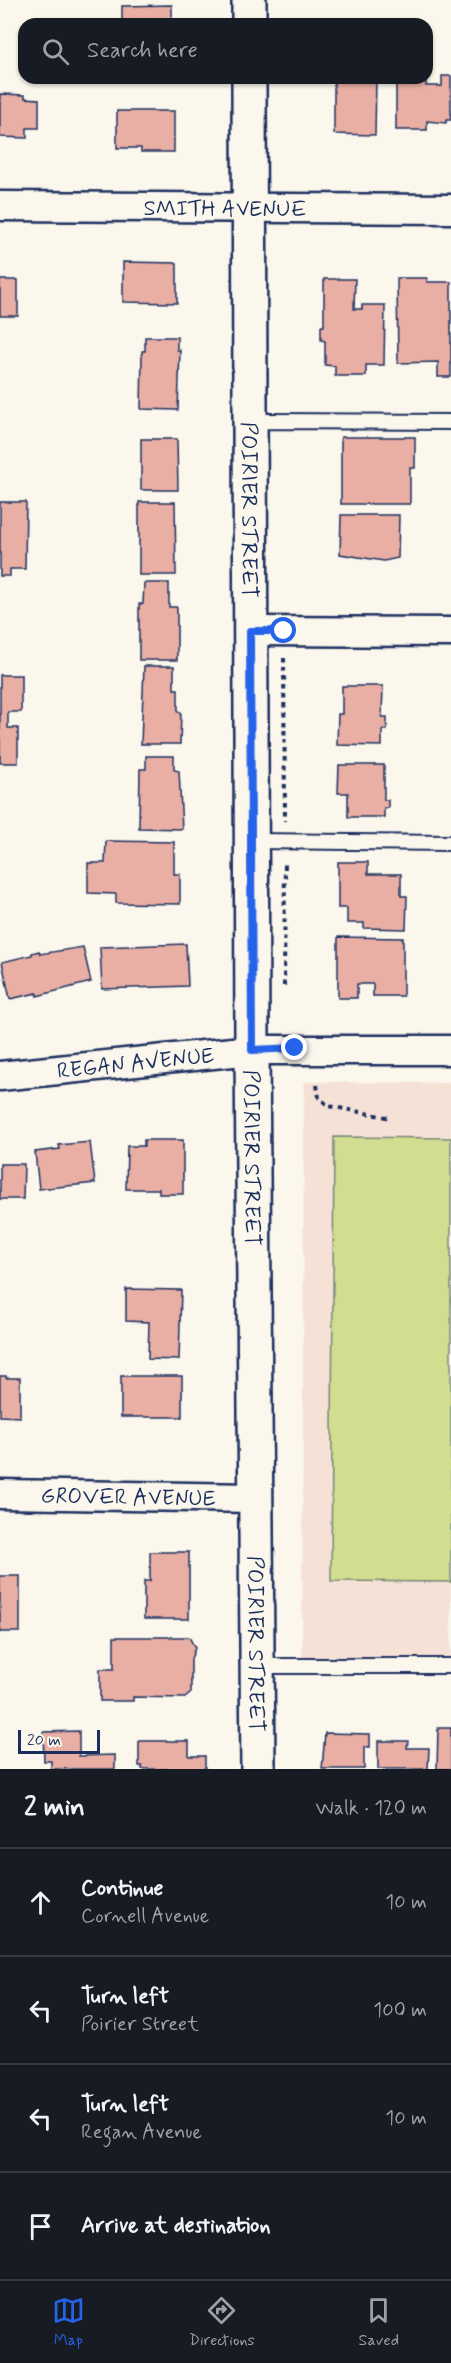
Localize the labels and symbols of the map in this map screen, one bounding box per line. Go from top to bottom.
street label: SMITH AVENUE [144,195,306,224]
street label: POIRIER STREET [234,422,263,598]
route start [270,617,296,643]
route end [281,1034,307,1060]
street label: REGAN AVENUE [56,1042,216,1086]
street label: POIRIER STREET [236,1070,266,1246]
street label: GROVER AVENUE [40,1483,216,1513]
street label: POIRIER STREET [240,1556,270,1732]
scale bar [18,1727,100,1754]

